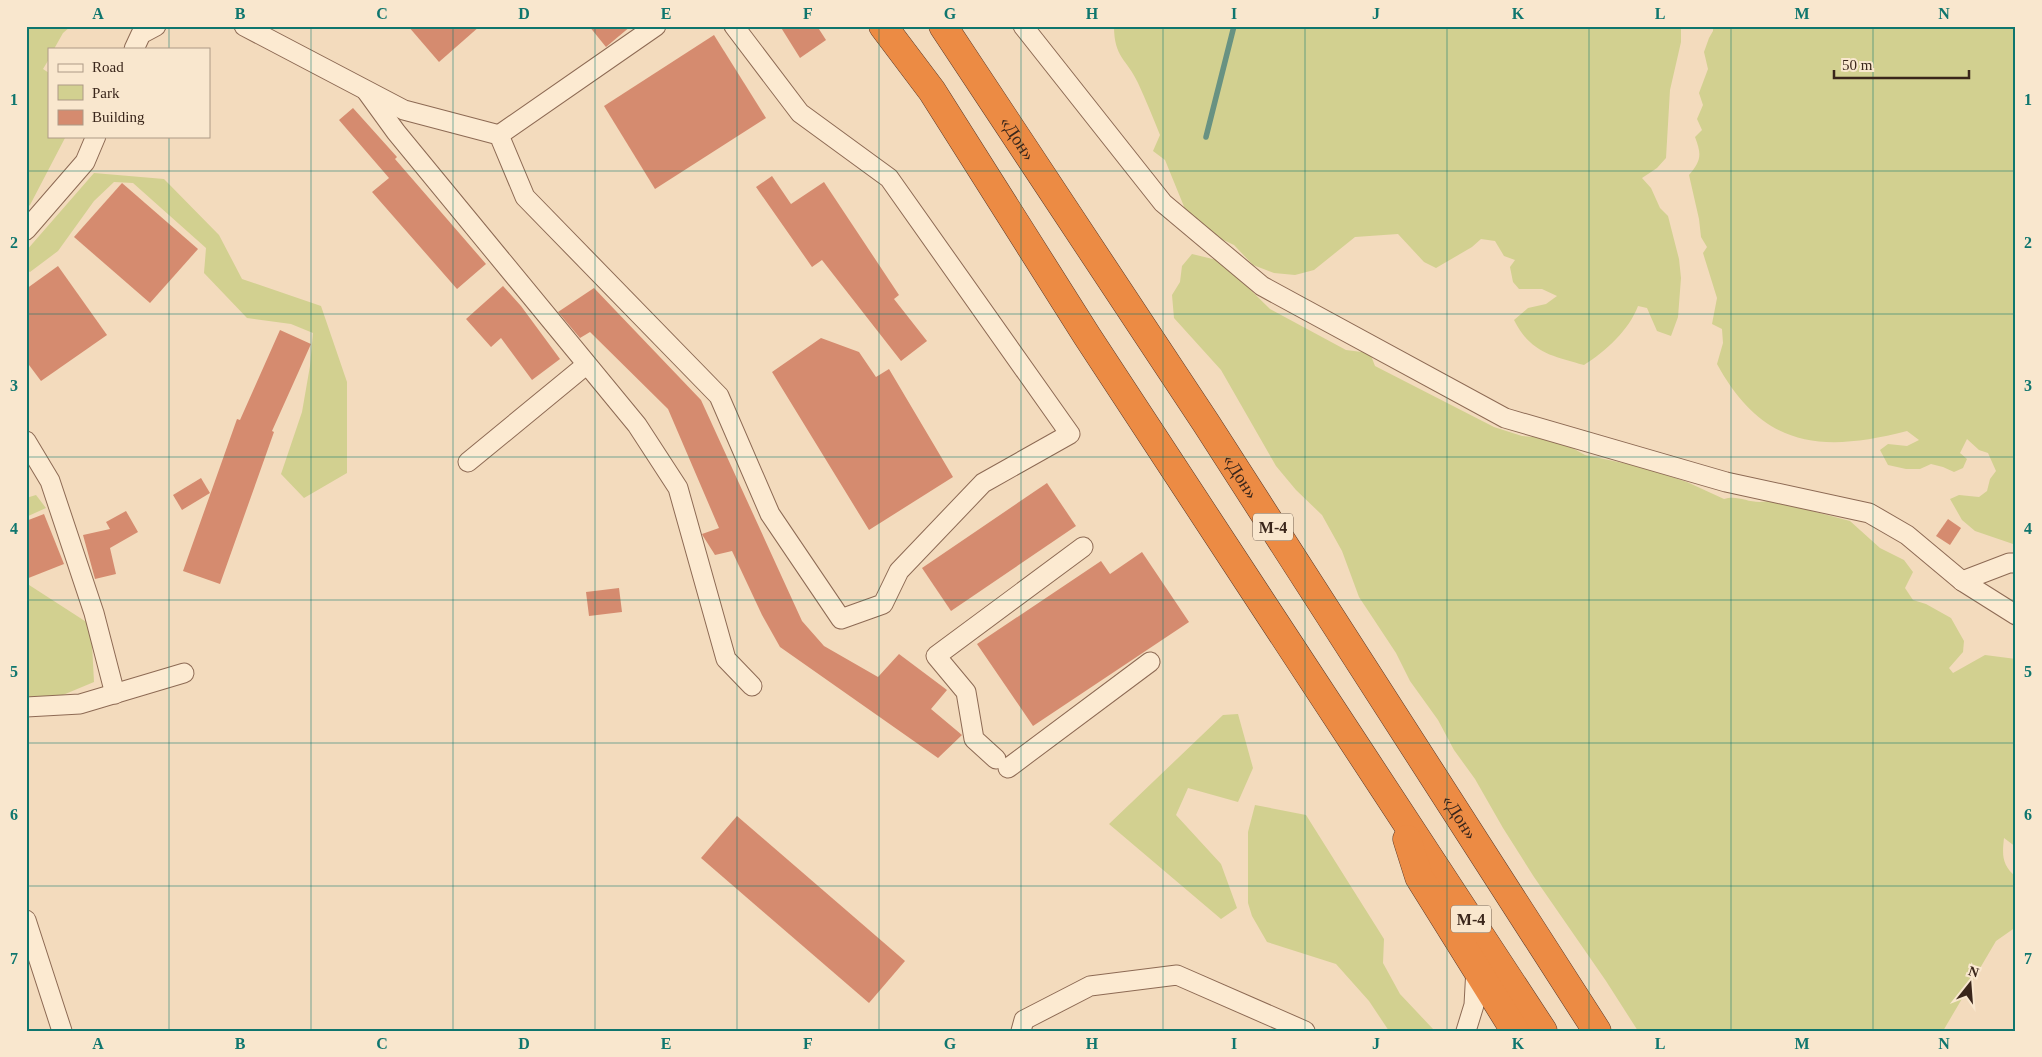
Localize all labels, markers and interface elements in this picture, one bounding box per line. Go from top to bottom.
text: A [92,5,104,22]
text: B [235,5,246,22]
text: C [376,5,388,22]
text: D [518,5,530,22]
text: E [661,5,671,22]
text: F [803,5,813,22]
text: G [944,5,957,22]
text: H [1086,5,1099,22]
text: I [1231,5,1237,22]
text: J [1372,5,1380,22]
text: K [1512,5,1525,22]
text: L [1655,5,1665,22]
text: M [1794,5,1810,22]
text: N [1938,5,1950,22]
legend [48,48,210,138]
scale bar [1834,48,1970,80]
text: 50 m [1842,57,1873,73]
text: Road [92,59,124,75]
text: Park [92,85,120,101]
text: 1 [10,91,18,108]
text: 1 [2024,91,2032,108]
text: Building [92,109,145,125]
street label: «Дон» [996,113,1039,164]
text: 2 [10,234,18,251]
text: 2 [2024,234,2032,251]
text: 3 [10,377,18,394]
text: 3 [2024,377,2032,394]
street label: «Дон» [1219,451,1262,503]
road number: М-4 [1253,514,1293,540]
text: 4 [10,520,18,537]
text: 4 [2024,520,2032,537]
text: 5 [10,663,18,680]
text: 5 [2024,663,2032,680]
street label: «Дон» [1438,791,1481,843]
text: 6 [10,806,18,823]
text: 6 [2024,806,2032,823]
road number: М-4 [1451,906,1491,932]
text: 7 [10,950,18,967]
text: 7 [2024,950,2032,967]
north arrow [1944,960,1994,1010]
text: N [1967,963,1981,981]
text: A [92,1035,104,1052]
text: B [235,1035,246,1052]
text: C [376,1035,388,1052]
text: D [518,1035,530,1052]
text: E [661,1035,671,1052]
text: F [803,1035,813,1052]
text: G [944,1035,957,1052]
text: H [1086,1035,1099,1052]
text: I [1231,1035,1237,1052]
text: J [1372,1035,1380,1052]
text: K [1512,1035,1525,1052]
text: L [1655,1035,1665,1052]
text: M [1794,1035,1810,1052]
text: N [1938,1035,1950,1052]

